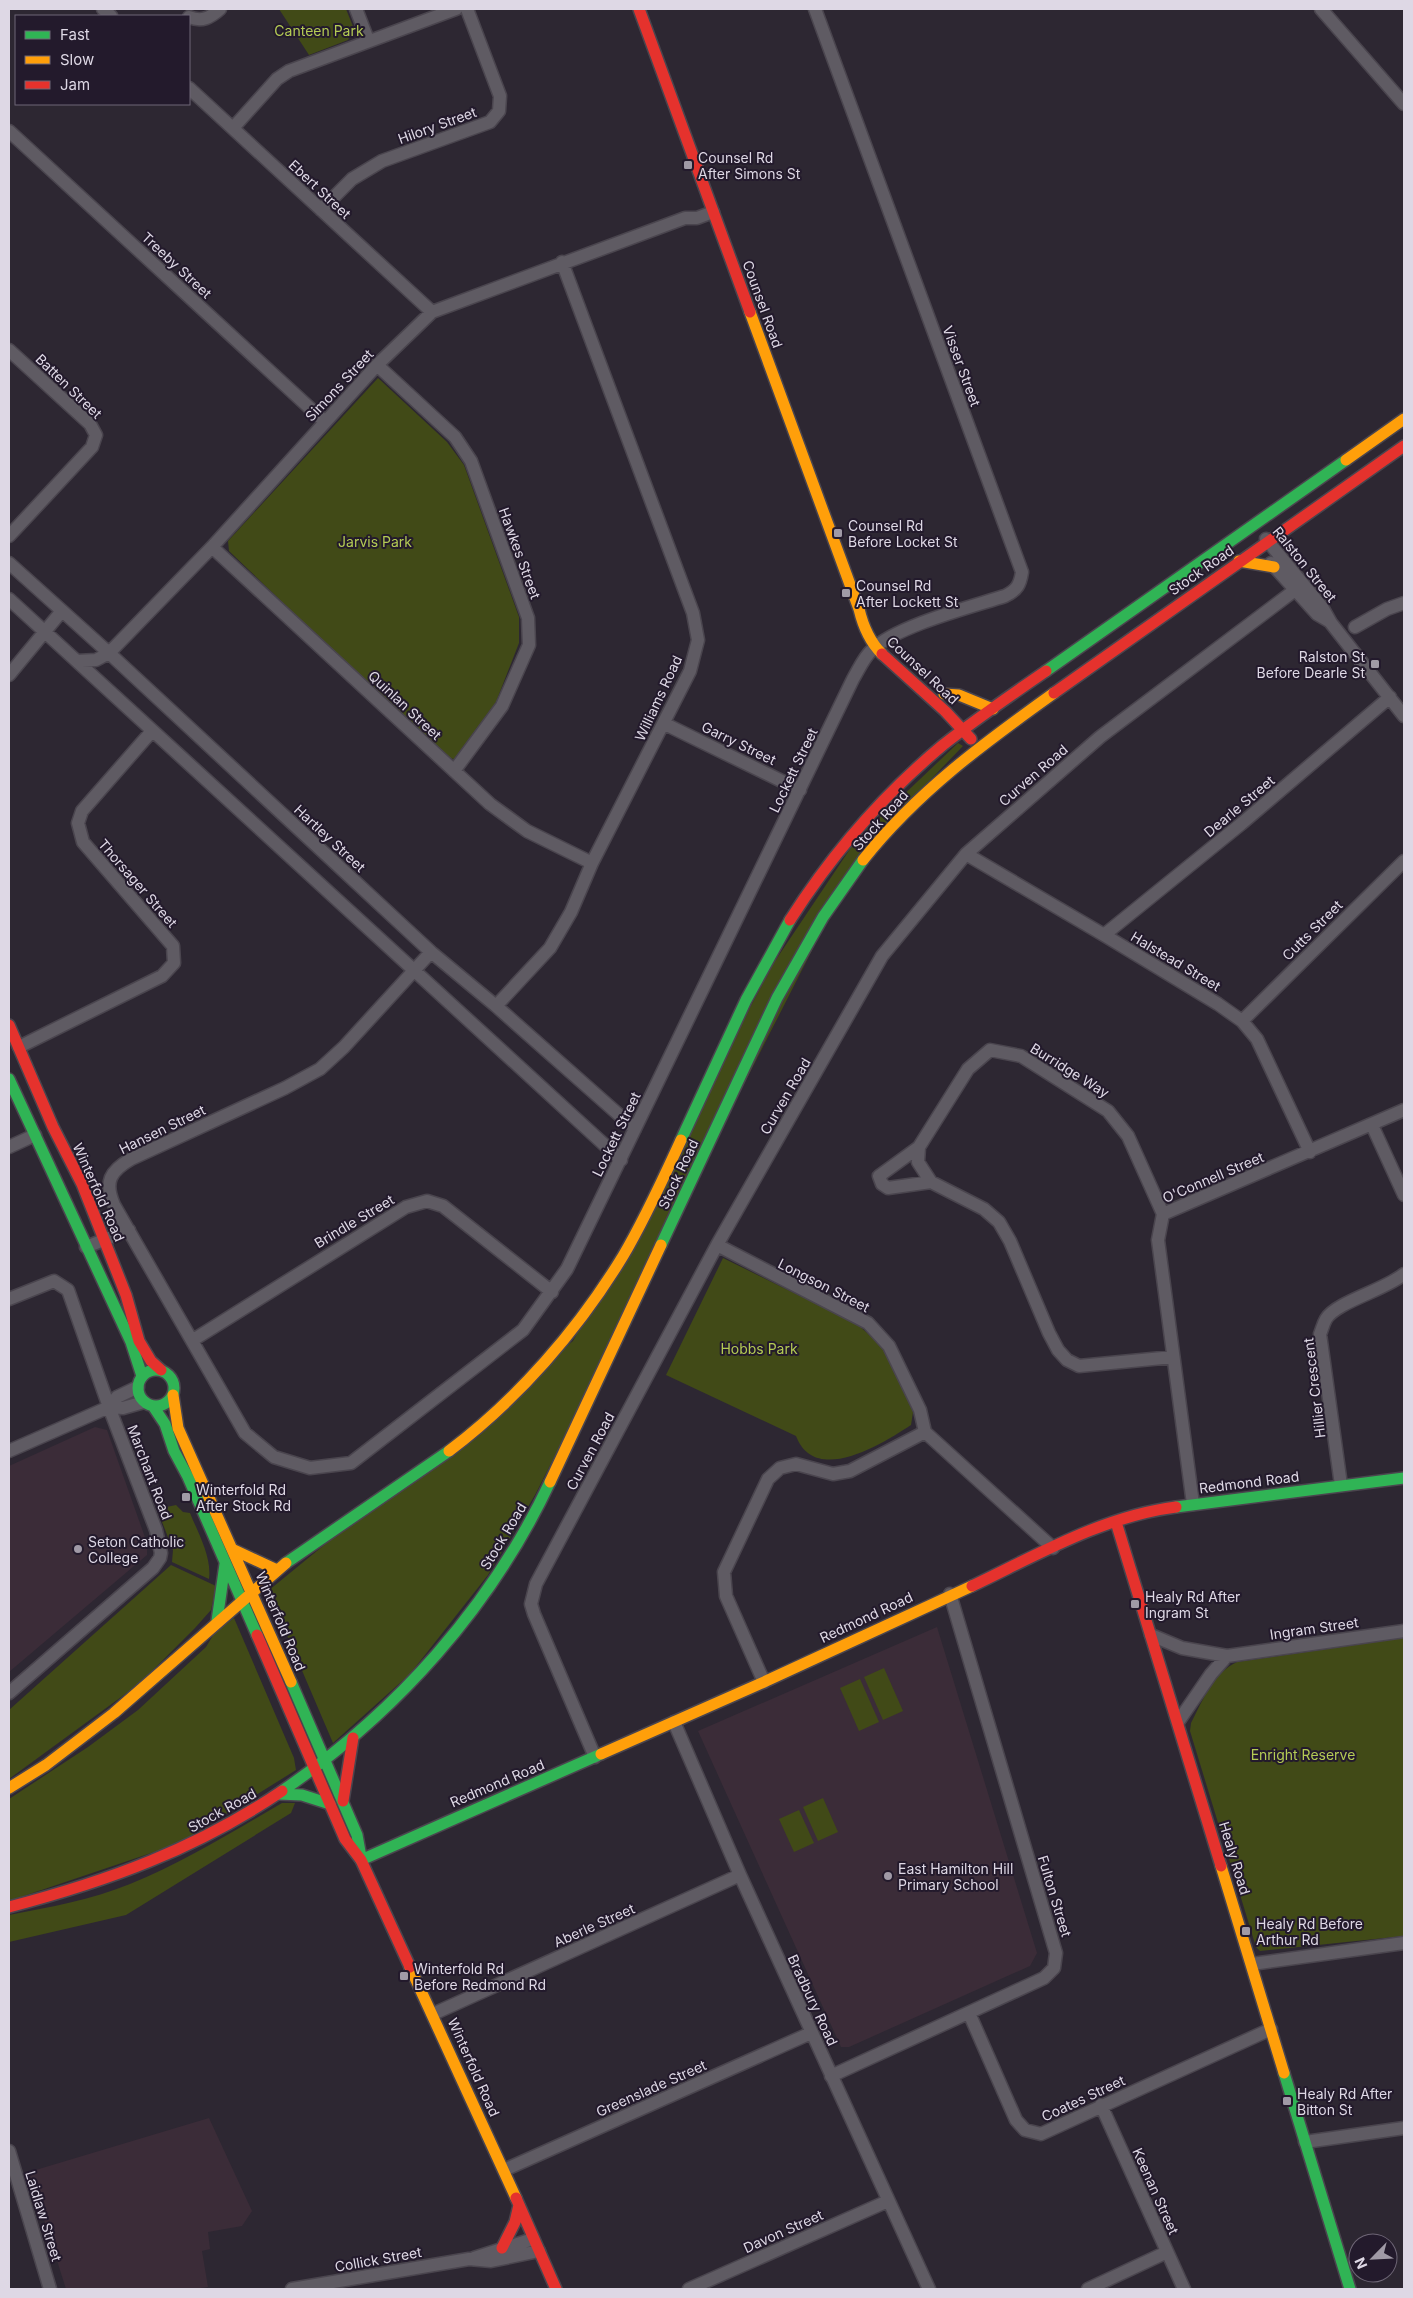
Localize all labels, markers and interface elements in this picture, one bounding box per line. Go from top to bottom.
legend [15,15,190,105]
park label: Canteen Park [274,22,364,39]
text: Fast [60,25,90,44]
text: Slow [60,50,94,69]
text: Jam [60,75,90,94]
street label: Hilory Street [395,103,479,147]
place label: Counsel Rd After Simons St [698,149,801,182]
street label: Ebert Street [285,156,355,222]
marker: Counsel Rd After Simons St [682,159,694,171]
street label: Treeby Street [139,228,216,302]
street label: Counsel Road [739,258,787,350]
street label: Visser Street [940,323,985,409]
street label: Simons Street [301,345,377,424]
street label: Batten Street [32,350,106,422]
street label: Hawkes Street [496,505,545,601]
place label: Counsel Rd Before Locket St [848,517,958,550]
street label: Ralston Street [1269,523,1341,605]
marker: Counsel Rd Before Locket St [832,527,844,539]
park label: Jarvis Park [338,533,412,550]
street label: Stock Road [1165,541,1237,599]
place label: Counsel Rd After Lockett St [856,577,959,610]
marker: Counsel Rd After Lockett St [840,587,852,599]
street label: Counsel Road [884,632,962,708]
place label: Ralston St Before Dearle St [1257,648,1365,681]
street label: Williams Road [631,652,685,744]
marker: Ralston St Before Dearle St [1369,658,1381,670]
street label: Quinlan Street [365,667,445,743]
street label: Garry Street [699,718,779,768]
street label: Lockett Street [765,725,821,815]
street label: Curven Road [995,740,1071,810]
street label: Dearle Street [1200,771,1278,840]
street label: Stock Road [849,786,911,854]
street label: Hartley Street [291,801,369,876]
street label: Thorsager Street [95,835,181,931]
street label: Cutts Street [1278,896,1346,964]
street label: Halstead Street [1128,928,1224,995]
street label: Burridge Way [1027,1039,1113,1101]
street label: Curven Road [756,1055,814,1137]
street label: Lockett Street [588,1089,644,1179]
street label: Hansen Street [116,1101,208,1157]
street label: Stock Road [654,1136,702,1212]
street label: Winterfold Road [70,1140,128,1244]
street label: O'Connell Street [1160,1148,1267,1206]
street label: Brindle Street [311,1190,397,1251]
street label: Longson Street [775,1255,873,1316]
street label: Hillier Crescent [1299,1336,1329,1439]
park label: Hobbs Park [720,1340,798,1357]
street label: Curven Road [562,1409,618,1493]
street label: Marchant Road [124,1422,176,1522]
street label: Redmond Road [1198,1467,1300,1497]
place label: Winterfold Rd After Stock Rd [196,1481,291,1514]
marker: Winterfold Rd After Stock Rd [180,1491,192,1503]
street label: Stock Road [476,1499,530,1573]
place label: Seton Catholic College [88,1533,184,1566]
marker: Seton Catholic College [72,1543,84,1555]
street label: Winterfold Road [252,1569,310,1673]
street label: Redmond Road [817,1588,915,1646]
place label: Healy Rd After Ingram St [1145,1588,1240,1621]
marker: Healy Rd After Ingram St [1129,1598,1141,1610]
street label: Ingram Street [1269,1613,1360,1643]
park label: Enright Reserve [1251,1746,1355,1763]
street label: Redmond Road [447,1755,547,1811]
street label: Stock Road [185,1784,259,1836]
street label: Healy Road [1216,1819,1254,1897]
street label: Fulton Street [1035,1853,1076,1939]
place label: East Hamilton Hill Primary School [898,1860,1013,1893]
marker: East Hamilton Hill Primary School [882,1870,894,1882]
street label: Aberle Street [551,1899,638,1950]
place label: Healy Rd Before Arthur Rd [1256,1915,1363,1948]
marker: Healy Rd Before Arthur Rd [1240,1925,1252,1937]
street label: Bradbury Road [784,1952,842,2048]
place label: Winterfold Rd Before Redmond Rd [414,1960,546,1993]
marker: Winterfold Rd Before Redmond Rd [398,1970,410,1982]
street label: Winterfold Road [445,2015,503,2119]
street label: Greenslade Street [593,2056,709,2120]
street label: Coates Street [1039,2071,1128,2125]
place label: Healy Rd After Bitton St [1297,2085,1392,2118]
marker: Healy Rd After Bitton St [1281,2095,1293,2107]
street label: Keenan Street [1129,2145,1183,2237]
street label: Laidlaw Street [22,2169,66,2264]
street label: Davon Street [741,2206,826,2256]
north arrow [1348,2233,1398,2283]
street label: Collick Street [333,2243,423,2275]
text: N [1351,2255,1371,2272]

